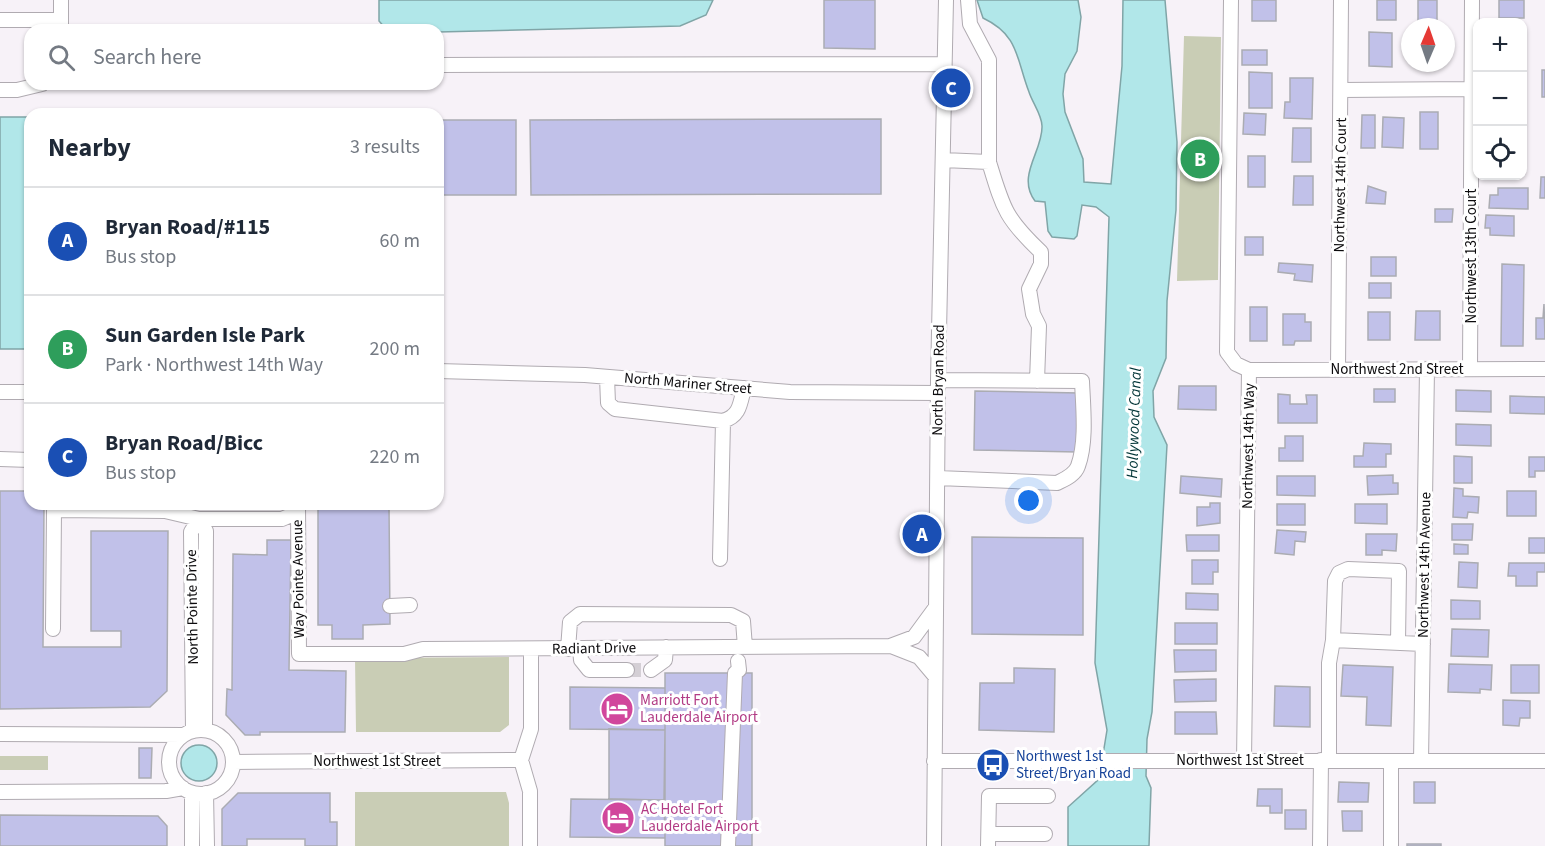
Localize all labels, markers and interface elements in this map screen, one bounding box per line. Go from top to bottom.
north arrow [1401,18,1455,72]
map controls [1473,18,1527,180]
button: + [1473,18,1527,72]
search box [24,24,444,90]
icon: search [45,41,78,74]
text: Search here [93,41,201,73]
pin: C [932,66,970,110]
button: − [1473,72,1527,126]
street label: Northwest 14th Court [1329,117,1352,253]
button: locate [1473,126,1527,180]
text: Nearby [48,129,131,166]
text: 3 results [350,133,420,161]
pin: B [1180,136,1220,182]
street label: Northwest 13th Court [1461,189,1482,323]
text: Bryan Road/#115 [105,211,270,243]
text: A [62,227,73,255]
text: 60 m [380,227,420,255]
text: Bus stop [105,243,176,271]
text: Sun Garden Isle Park [105,319,305,351]
street label: North Bryan Road [927,324,950,436]
text: B [61,335,74,363]
text: 200 m [370,335,420,363]
text: Park · Northwest 14th Way [105,351,323,379]
street label: Northwest 2nd Street [1330,359,1464,380]
street label: North Mariner Street [623,367,753,400]
water label: Hollywood Canal [1121,367,1147,479]
street label: Northwest 14th Way [1237,383,1260,509]
text: Bryan Road/Bicc [105,427,263,459]
text: C [62,443,73,471]
text: 220 m [370,443,420,471]
text: Bus stop [105,459,176,487]
your location [1014,486,1043,515]
street label: Northwest 14th Avenue [1413,492,1436,638]
pin: A [902,512,942,556]
street label: Way Pointe Avenue [287,519,310,639]
street label: North Pointe Drive [181,549,204,665]
street label: Radiant Drive [552,637,636,660]
place label: Marriott Fort Lauderdale Airport [640,690,758,728]
hotel icon: Marriott Fort Lauderdale Airport [599,691,635,727]
place label: Northwest 1st Street/Bryan Road [1016,746,1131,784]
bus stop icon: Northwest 1st Street/Bryan Road [975,747,1011,783]
street label: Northwest 1st Street [1176,750,1304,771]
street label: Northwest 1st Street [313,751,441,772]
place label: AC Hotel Fort Lauderdale Airport [641,799,759,837]
hotel icon: AC Hotel Fort Lauderdale Airport [600,800,636,836]

